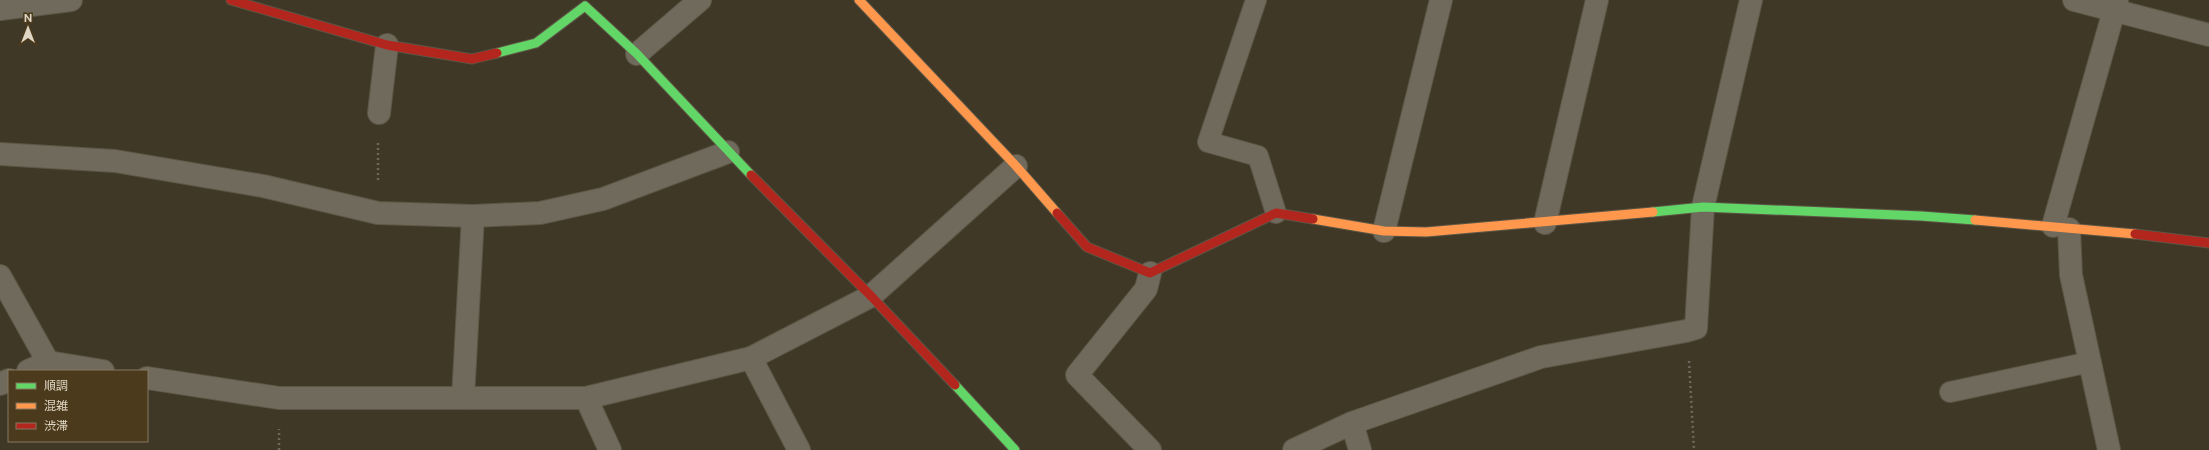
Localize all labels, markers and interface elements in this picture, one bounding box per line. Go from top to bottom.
north arrow [8,8,48,48]
text: N [24,12,32,24]
legend [8,370,148,442]
text: 順調 [44,379,68,393]
text: 混雑 [44,399,68,413]
text: 渋滞 [44,419,68,433]

